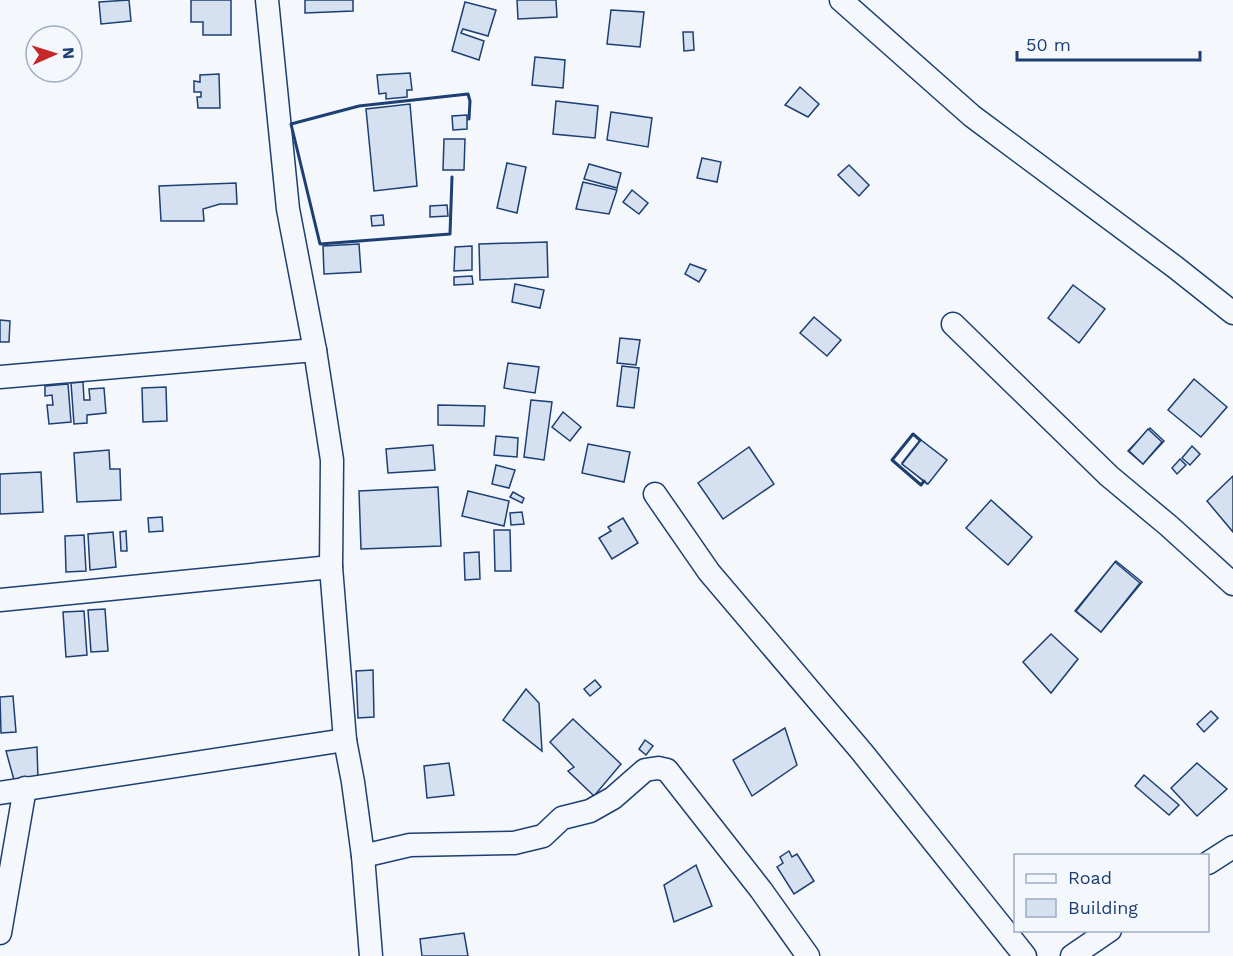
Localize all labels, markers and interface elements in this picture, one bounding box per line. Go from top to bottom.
north arrow [24,24,84,84]
scale bar [1017,24,1200,62]
text: 50 m [1026,34,1071,55]
text: N [59,47,78,60]
legend [1014,854,1209,932]
text: Road [1068,867,1112,888]
text: Building [1068,897,1138,918]

